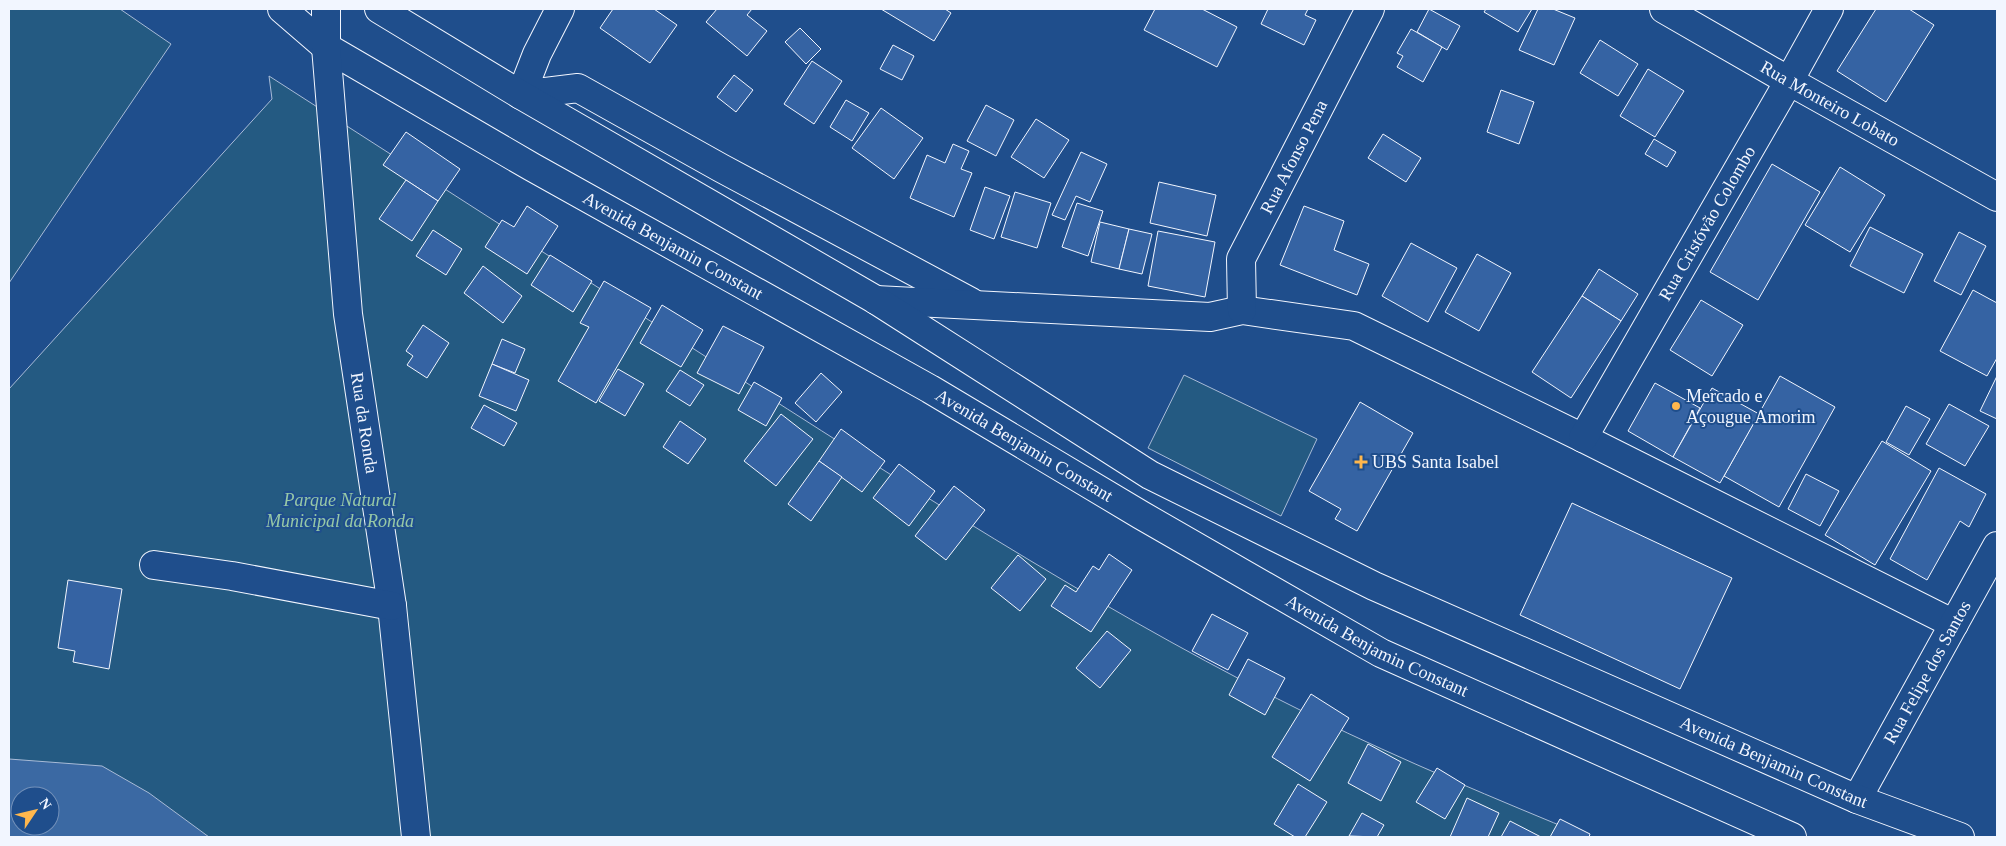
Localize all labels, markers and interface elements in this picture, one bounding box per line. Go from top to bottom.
street label: Rua Monteiro Lobato [1757,57,1903,151]
street label: Rua Afonso Pena [1256,97,1331,217]
street label: Rua Cristóvão Colombo [1655,142,1759,304]
street label: Avenida Benjamin Constant [580,188,766,304]
street label: Rua da Ronda [347,371,382,475]
street label: Avenida Benjamin Constant [932,385,1116,506]
place label: Mercado e Açougue Amorim [1686,386,1815,427]
marker: Mercado e Açougue Amorim [1670,400,1682,412]
place label: UBS Santa Isabel [1372,452,1499,472]
marker: UBS Santa Isabel [1354,455,1368,469]
park label: Parque Natural Municipal da Ronda [265,490,414,531]
street label: Avenida Benjamin Constant [1282,590,1471,701]
street label: Rua Felipe dos Santos [1880,597,1975,747]
street label: Avenida Benjamin Constant [1677,712,1870,812]
north arrow [10,786,60,836]
text: N [36,795,54,812]

